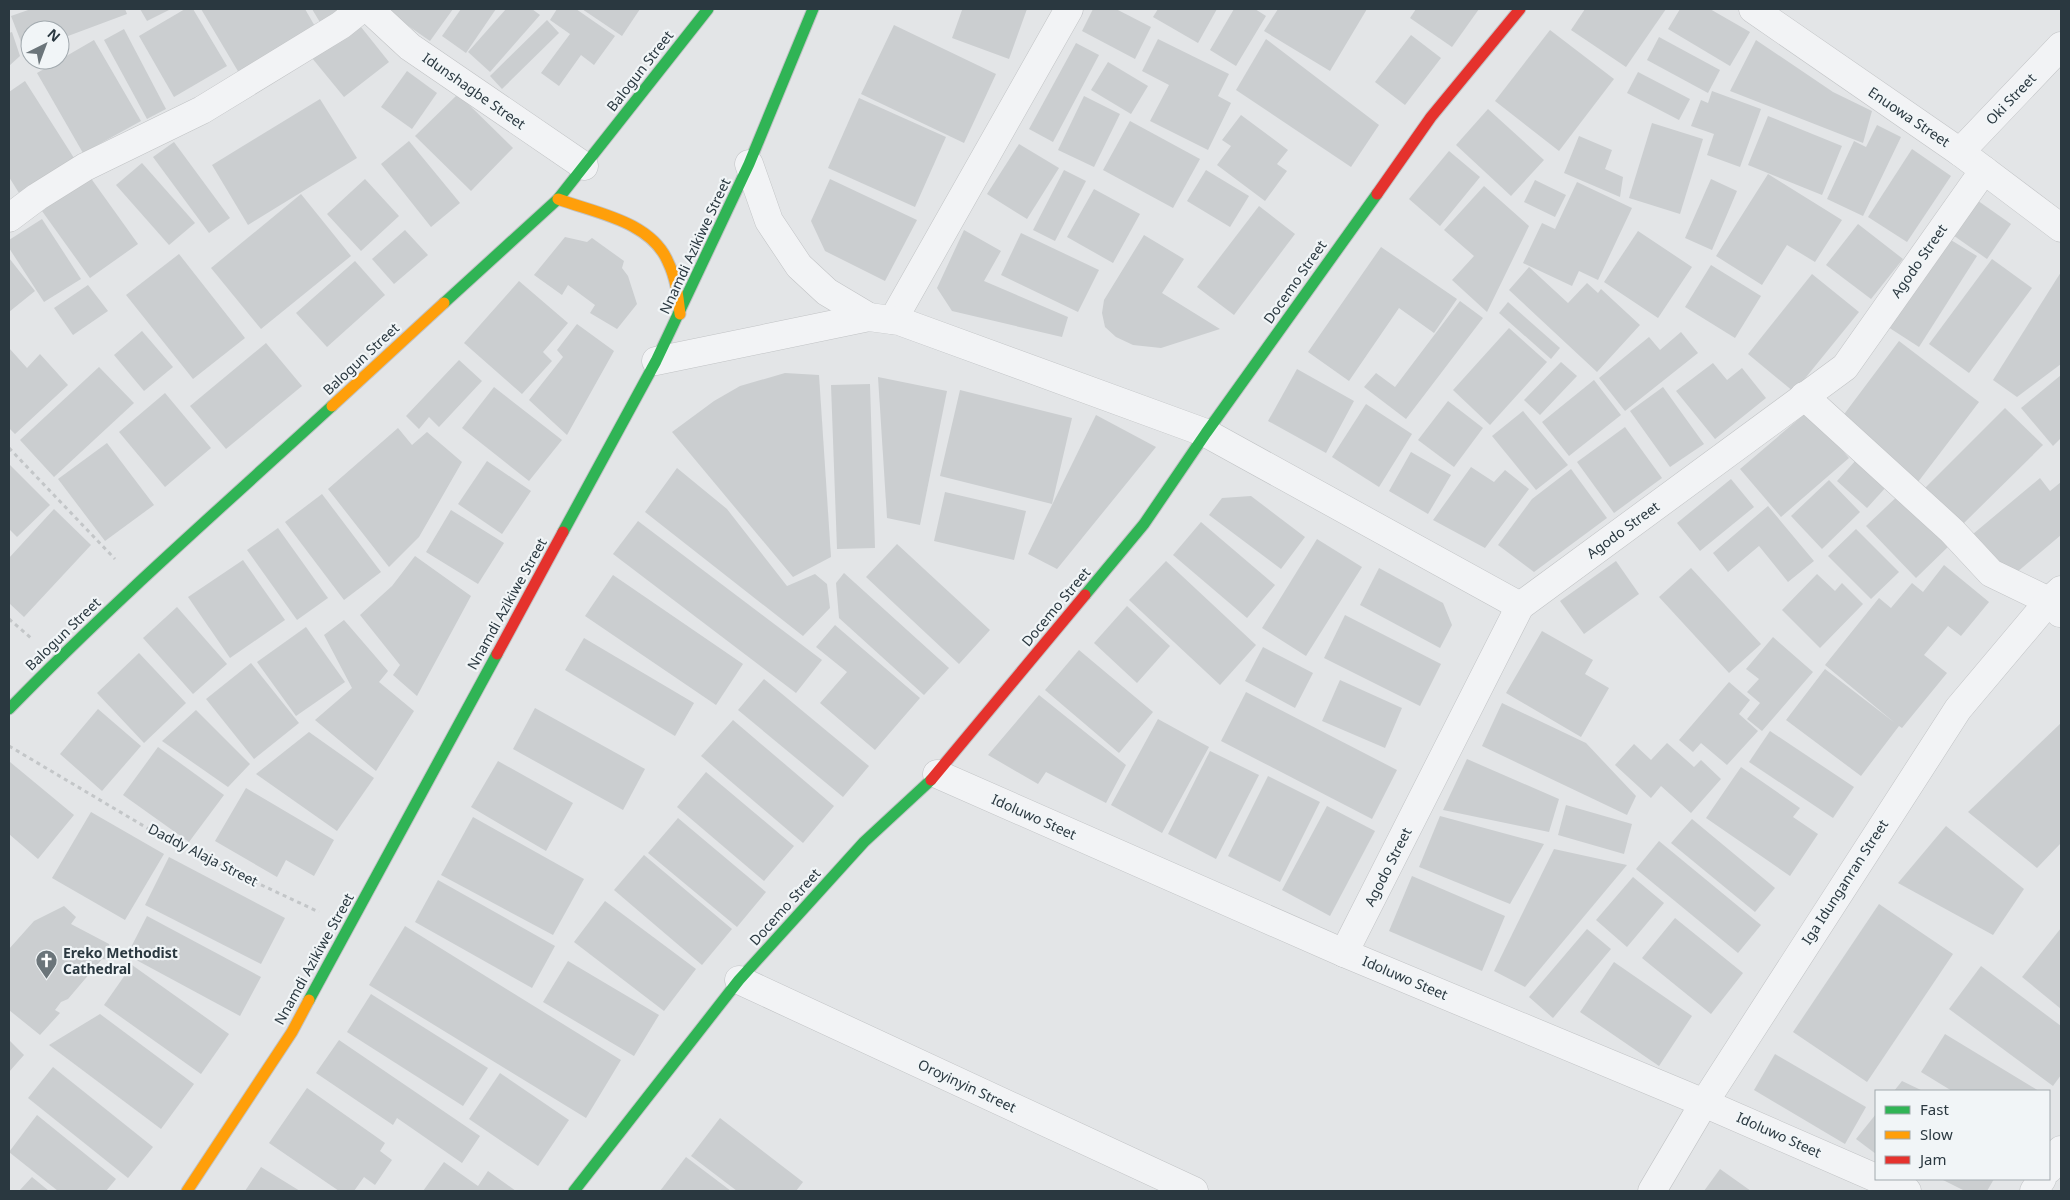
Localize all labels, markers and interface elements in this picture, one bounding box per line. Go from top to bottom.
north arrow [20,20,70,70]
text: N [43,24,65,46]
street label: Balogun Street [602,26,677,115]
street label: Idunshagbe Street [419,48,530,133]
street label: Oki Street [1981,69,2040,129]
street label: Enuowa Street [1865,82,1954,151]
street label: Nnamdi Azikiwe Street [655,175,734,317]
street label: Agodo Street [1886,220,1951,301]
street label: Docemo Street [1259,236,1330,327]
street label: Balogun Street [318,318,403,399]
street label: Agodo Street [1582,497,1663,563]
street label: Nnamdi Azikiwe Street [462,534,551,673]
street label: Docemo Street [1017,563,1094,650]
street label: Balogun Street [21,593,104,674]
street label: Idoluwo Steet [989,789,1080,844]
street label: Iga Idunganran Street [1797,816,1892,948]
street label: Daddy Alaja Street [145,819,261,890]
street label: Agodo Street [1360,824,1416,909]
street label: Docemo Street [745,864,824,949]
street label: Nnamdi Azikiwe Street [269,889,358,1028]
place label: Ereko Methodist Cathedral [63,943,178,978]
church icon: Ereko Methodist Cathedral [35,949,59,980]
street label: Idoluwo Steet [1360,951,1451,1004]
street label: Oroyinyin Street [915,1055,1019,1117]
legend [1875,1090,2050,1180]
text: Fast [1920,1099,1949,1119]
street label: Idoluwo Steet [1734,1107,1825,1162]
text: Slow [1920,1124,1953,1144]
text: Jam [1918,1149,1947,1169]

